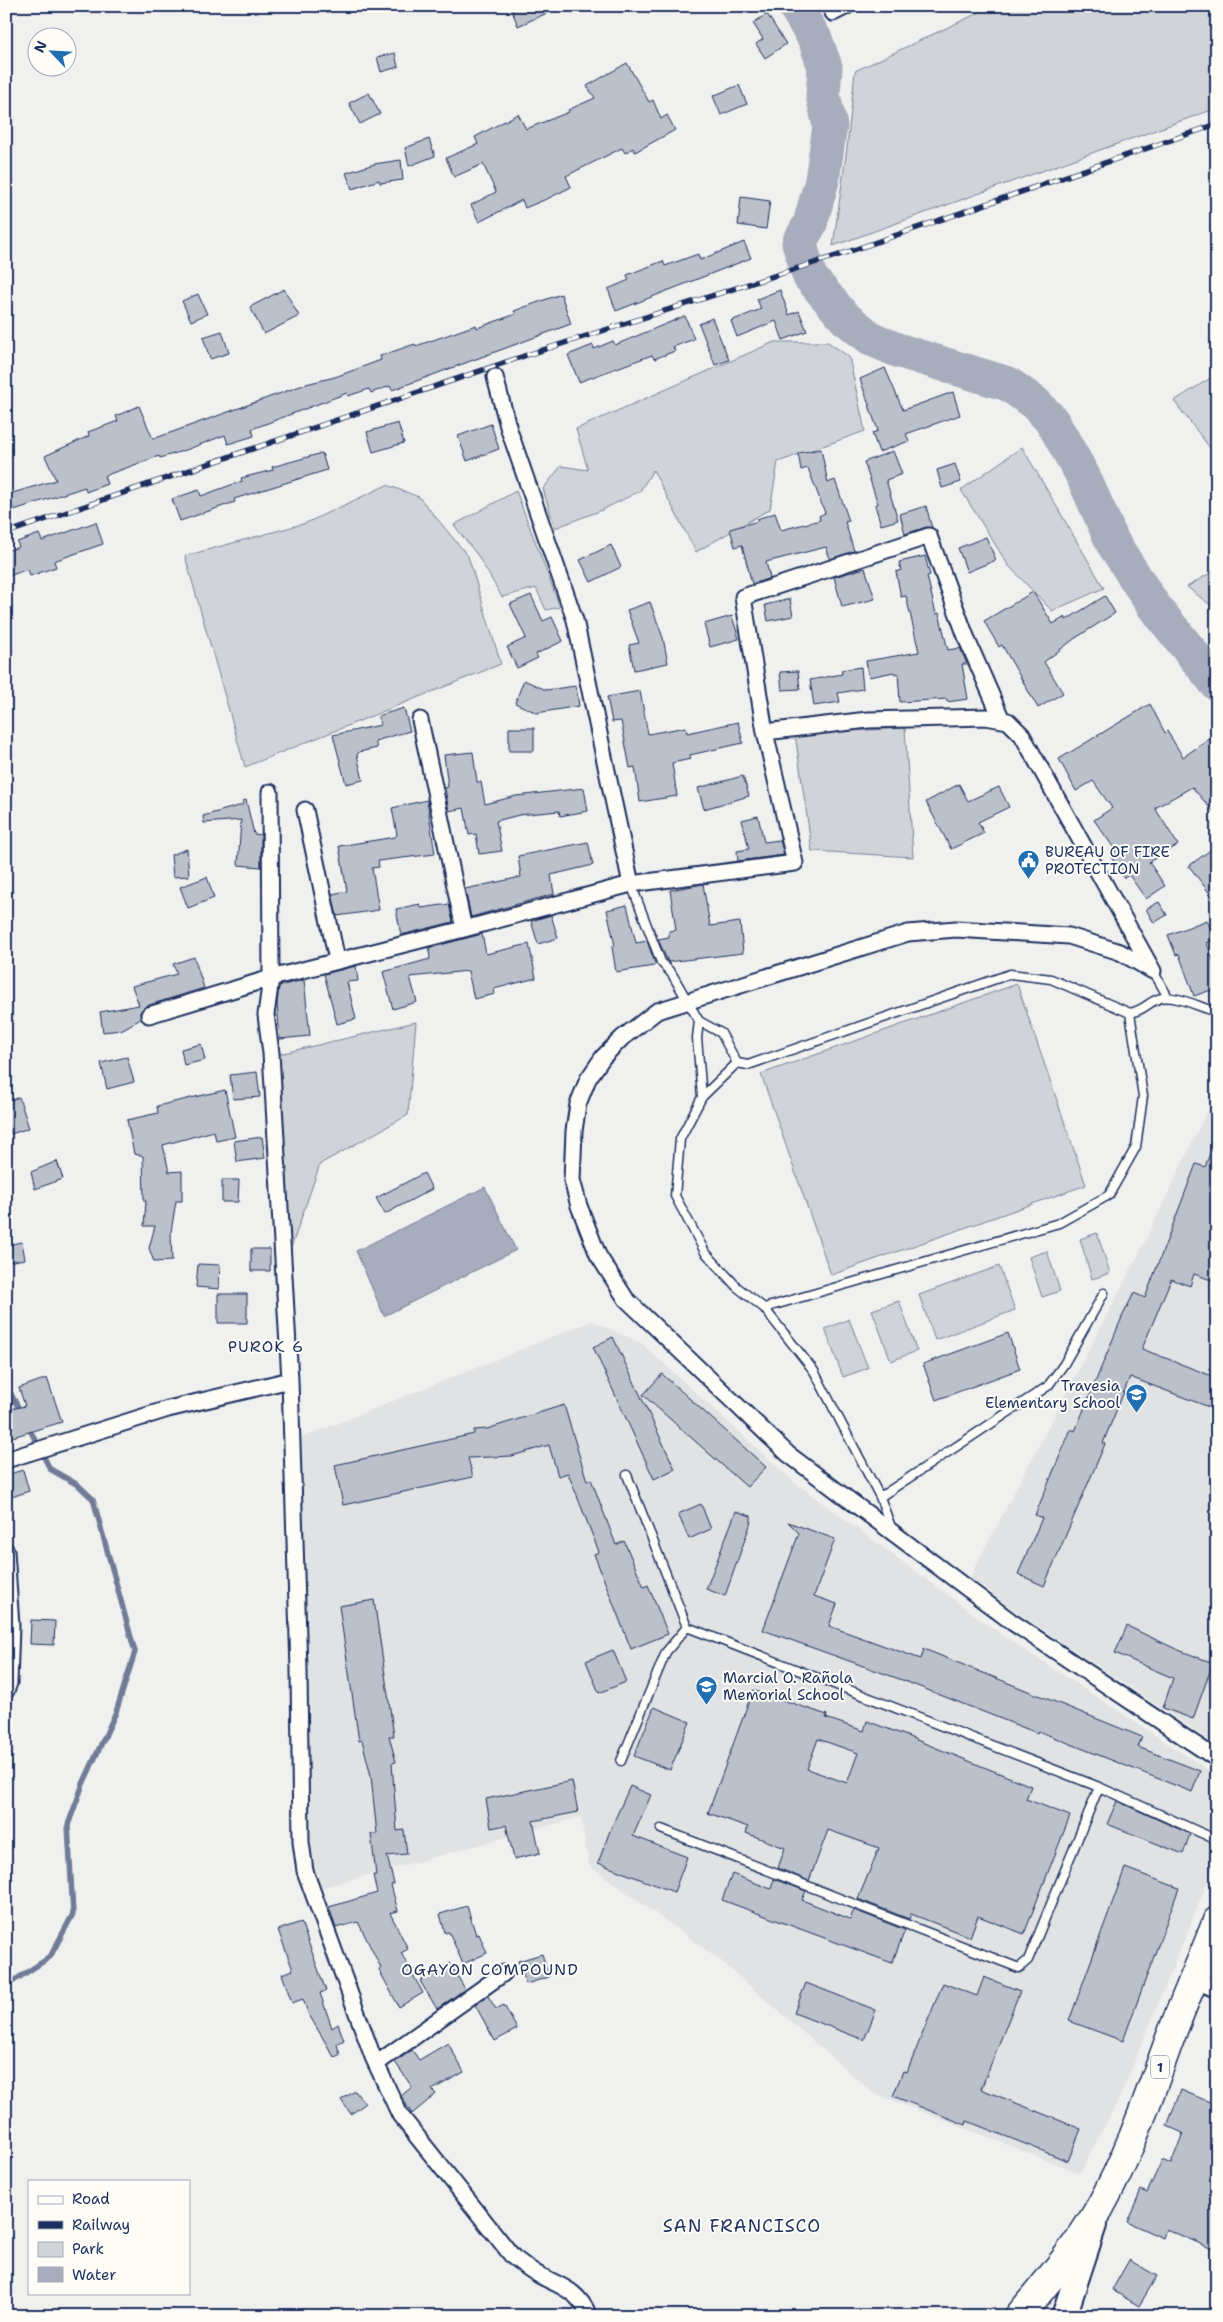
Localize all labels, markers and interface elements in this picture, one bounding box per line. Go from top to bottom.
north arrow [28,28,78,78]
text: N [30,38,51,55]
place label: BUREAU OF FIRE PROTECTION [1045,842,1170,879]
public building icon: BUREAU OF FIRE PROTECTION [1017,849,1041,880]
district label: PUROK 6 [228,1336,304,1357]
place label: Travesia Elementary School [985,1376,1121,1413]
school or university icon: Travesia Elementary School [1124,1383,1148,1414]
place label: Marcial O. Rañola Memorial School [723,1668,854,1705]
school or university icon: Marcial O. Rañola Memorial School [695,1675,719,1706]
district label: OGAYON COMPOUND [401,1959,579,1980]
road number: 1 [1151,2056,1169,2078]
legend [28,2180,190,2294]
text: Road [72,2189,110,2209]
district label: SAN FRANCISCO [663,2214,821,2238]
text: Railway [72,2215,130,2235]
text: Park [72,2239,104,2259]
text: Water [72,2265,116,2285]

